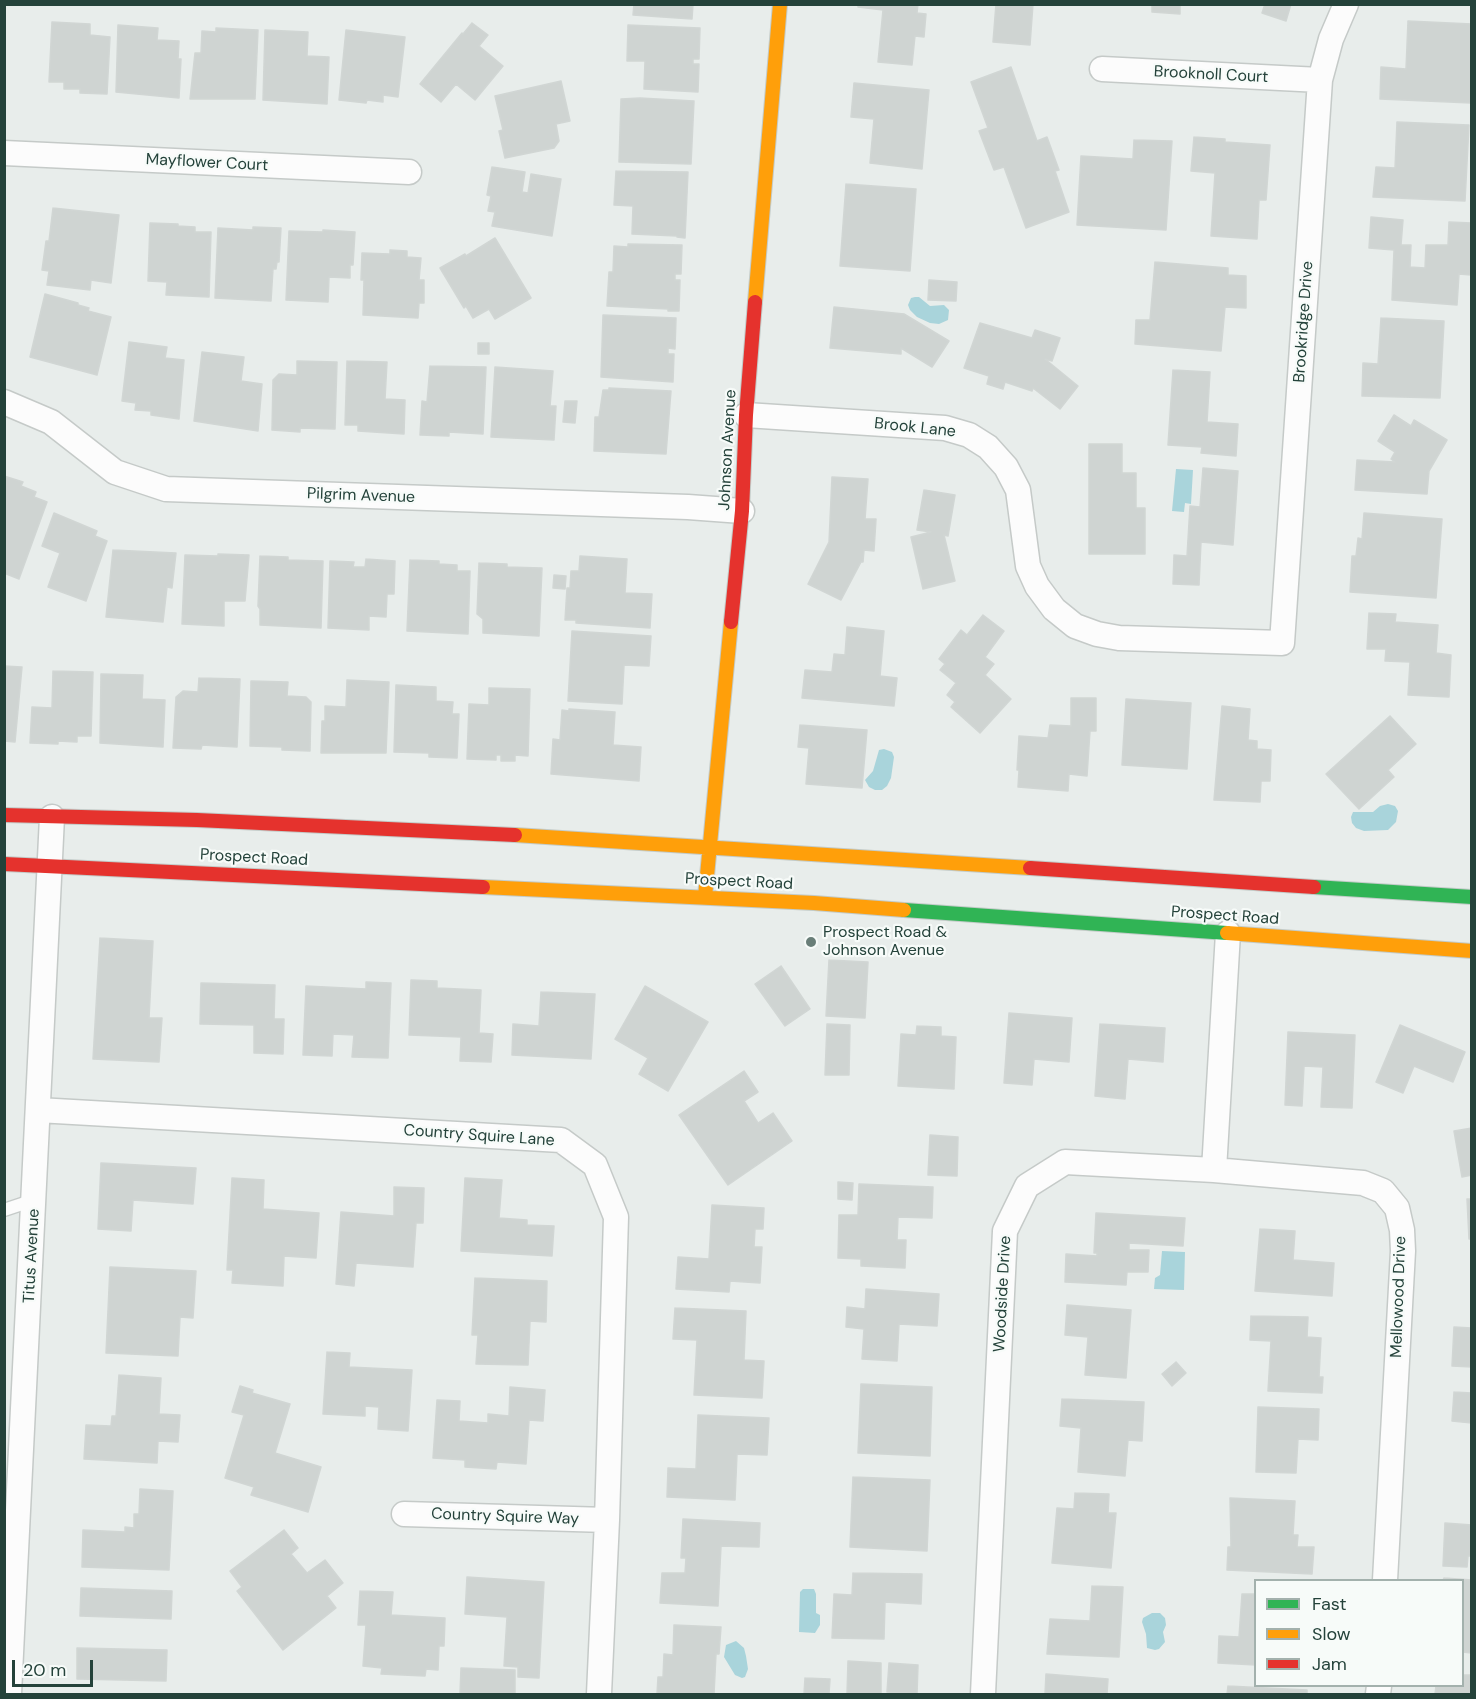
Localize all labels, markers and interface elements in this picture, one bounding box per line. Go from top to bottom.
street label: Brooknoll Court [1153,62,1269,88]
street label: Mayflower Court [145,150,269,176]
street label: Brookridge Drive [1290,261,1318,383]
street label: Johnson Avenue [715,389,741,511]
street label: Brook Lane [873,414,957,442]
street label: Pilgrim Avenue [307,485,415,507]
street label: Prospect Road [199,846,309,870]
street label: Prospect Road [684,870,794,894]
street label: Prospect Road [1170,903,1280,929]
place label: Prospect Road & Johnson Avenue [823,923,947,961]
marker: Prospect Road & Johnson Avenue [804,935,818,949]
street label: Country Squire Lane [403,1121,555,1151]
street label: Titus Avenue [20,1208,44,1304]
street label: Woodside Drive [990,1235,1016,1353]
street label: Mellowood Drive [1387,1236,1411,1358]
street label: Country Squire Way [431,1505,579,1529]
legend [1254,1579,1464,1687]
text: Fast [1312,1592,1347,1616]
text: Slow [1312,1622,1351,1646]
scale bar [15,1648,96,1686]
text: Jam [1312,1652,1347,1676]
text: 20 m [23,1658,66,1682]

